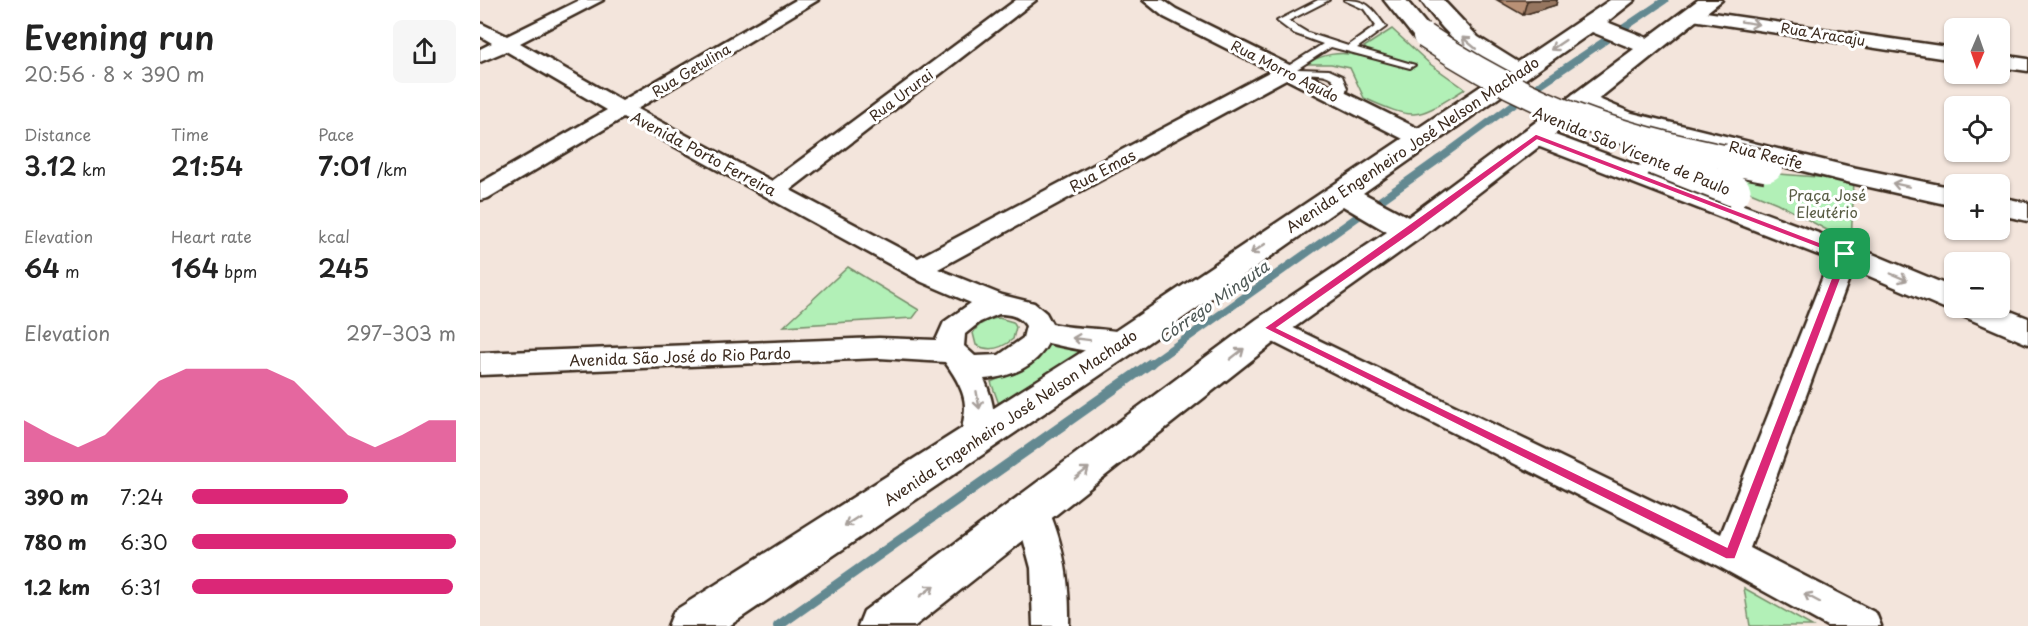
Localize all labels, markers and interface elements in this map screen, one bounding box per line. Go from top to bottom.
text: Evening run [24,11,215,61]
street label: Rua Aracaju [1779,17,1867,51]
one-way arrow [1739,18,1759,29]
north arrow [1944,18,2010,84]
map controls [1944,18,2010,318]
button: share [393,20,456,83]
street label: Rua Morro Agudo [1228,35,1343,107]
one-way arrow [1462,36,1478,49]
street label: Rua Getulina [648,38,734,102]
one-way arrow [1550,39,1566,51]
street label: Avenida Engenheiro José Nelson Machado [1281,50,1543,238]
text: 20:56 · 8 × 390 m [24,59,205,89]
street label: Rua Ururai [865,64,937,126]
button: locate [1944,96,2010,162]
street label: Avenida São Vicente de Paulo [1530,100,1734,200]
street label: Avenida Porto Ferreira [627,105,781,201]
text: Distance [24,122,91,146]
text: Time [171,122,209,146]
text: Pace [318,122,354,146]
street label: Rua Recife [1727,134,1805,174]
street label: Rua Emas [1065,143,1139,197]
text: 3.12 [24,146,77,185]
text: 21:54 [171,146,243,185]
text: 7:01 [318,146,371,185]
text: km [77,157,106,181]
text: /km [371,157,407,181]
button: + [1944,174,2010,240]
one-way arrow [1892,179,1911,191]
park label: Praça José Eleutério [1788,183,1866,223]
text: Elevation [24,224,93,248]
text: Heart rate [171,224,252,248]
text: kcal [318,224,350,248]
pin [1819,228,1870,279]
icon: arrive [1828,237,1861,270]
one-way arrow [1250,243,1267,255]
text: 64 [24,248,60,287]
text: 164 [171,248,219,287]
text: 245 [318,248,369,287]
button: − [1944,252,2010,318]
water label: Córrego Minguta [1153,253,1274,348]
text: m [60,259,80,283]
text: bpm [219,259,257,283]
one-way arrow [1890,272,1908,283]
text: Elevation [24,318,110,348]
text: 297–303 m [346,318,456,348]
street label: Avenida Engenheiro José Nelson Machado [879,323,1141,511]
one-way arrow [1072,334,1092,345]
street label: Avenida São José do Rio Pardo [569,341,791,371]
one-way arrow [1228,348,1244,360]
one-way arrow [973,390,984,409]
one-way arrow [1074,467,1090,480]
text: 390 m [24,482,89,512]
text: 7:24 [120,482,164,512]
one-way arrow [843,515,860,528]
text: 780 m [24,527,87,557]
text: 6:30 [120,527,168,557]
text: 1.2 km [24,572,90,602]
text: 6:31 [120,572,161,602]
one-way arrow [918,585,934,597]
one-way arrow [1804,592,1821,604]

